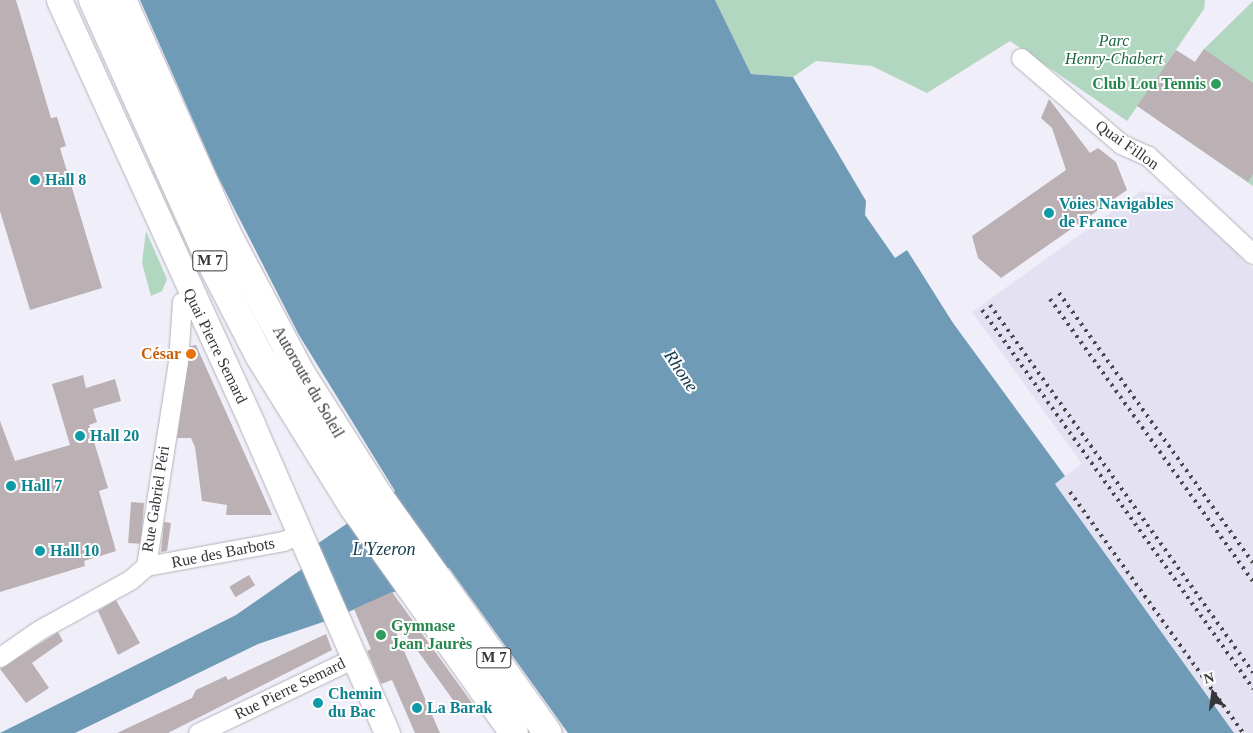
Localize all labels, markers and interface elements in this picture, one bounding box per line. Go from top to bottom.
park label: Parc Henry-Chabert [1065,31,1163,69]
place label: Club Lou Tennis [1092,74,1206,94]
marker: Club Lou Tennis [1210,78,1222,90]
street label: Quai Fillon [1091,116,1163,174]
place label: Hall 8 [45,170,86,190]
marker: Hall 8 [29,174,41,186]
place label: Voies Navigables de France [1059,194,1174,232]
marker: Voies Navigables de France [1043,207,1055,219]
road number: M 7 [191,248,229,274]
street label: Quai Pierre Semard [179,285,251,407]
street label: Autoroute du Soleil [268,323,348,441]
place label: César [141,344,181,364]
water label: Rhone [659,346,703,396]
marker: César [185,348,197,360]
place label: Hall 20 [90,426,139,446]
marker: Hall 20 [74,430,86,442]
street label: Rue Gabriel Péri [138,444,174,554]
place label: Hall 7 [21,476,62,496]
marker: Hall 7 [5,480,17,492]
street label: Rue des Barbots [170,534,276,572]
water label: L'Yzeron [352,538,416,560]
place label: Hall 10 [50,541,99,561]
marker: Hall 10 [34,545,46,557]
place label: Gymnase Jean Jaurès [391,616,472,654]
marker: Gymnase Jean Jaurès [375,629,387,641]
road number: M 7 [475,646,513,670]
street label: Rue Pierre Semard [231,654,349,724]
north arrow [1188,668,1238,718]
text: N [1202,669,1216,687]
place label: Chemin du Bac [328,684,382,722]
marker: Chemin du Bac [312,697,324,709]
place label: La Barak [427,698,492,718]
marker: La Barak [411,702,423,714]

